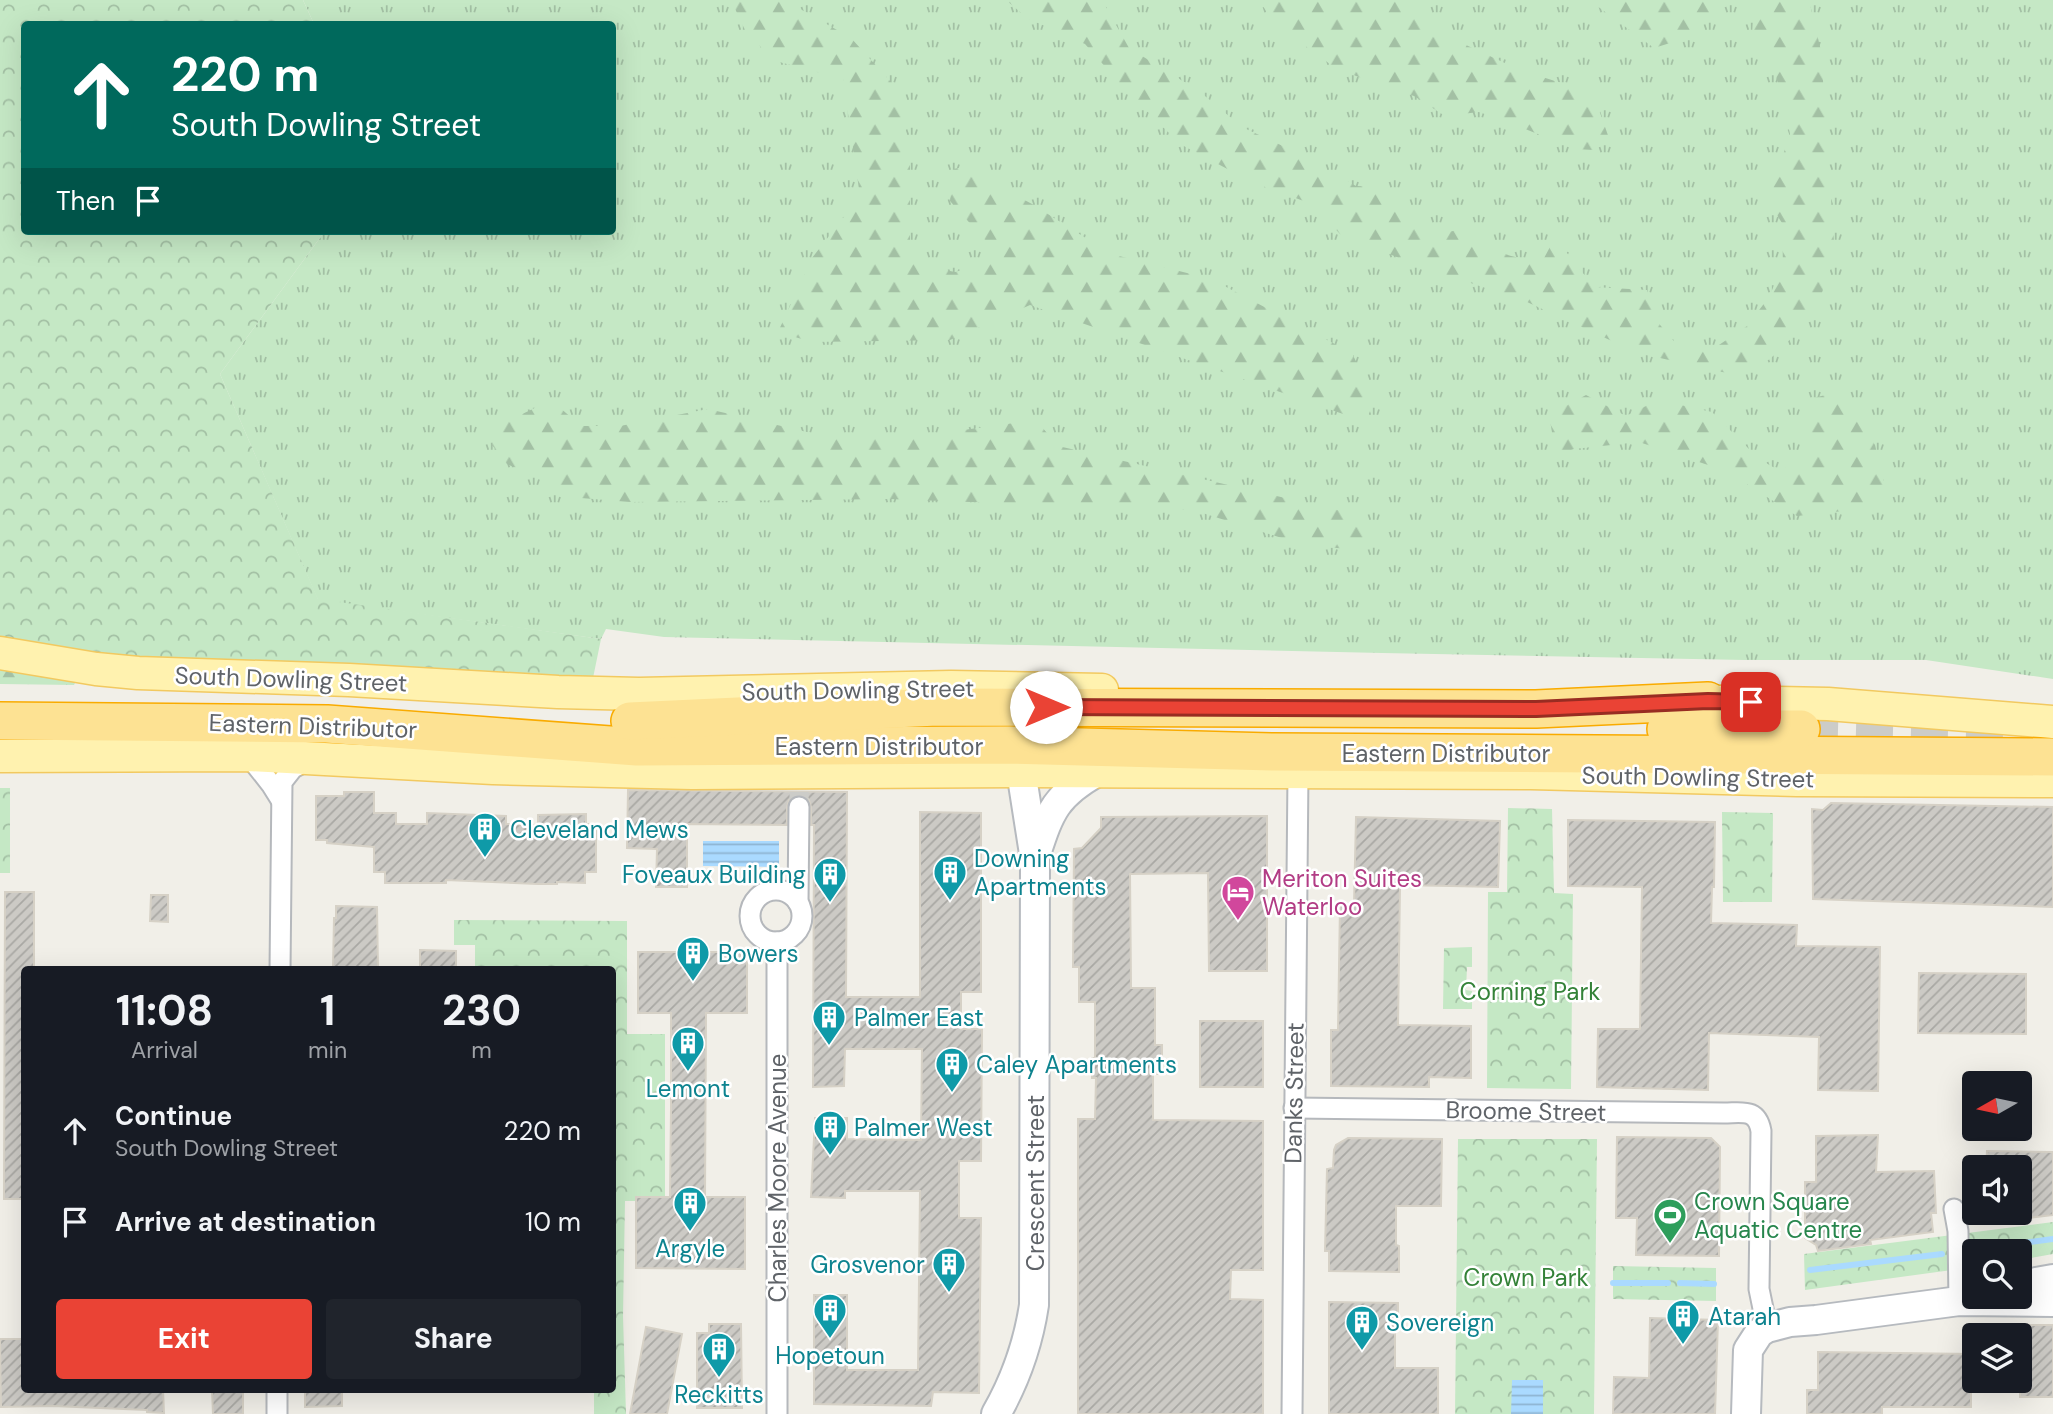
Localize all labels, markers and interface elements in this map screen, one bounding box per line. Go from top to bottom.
text: 220 m [171,42,319,106]
icon: ahead [56,49,147,140]
text: South Dowling Street [171,104,481,146]
icon: arrive [129,182,167,220]
text: Then [56,184,115,218]
street label: South Dowling Street [174,659,408,699]
position arrow [1009,670,1083,744]
street label: South Dowling Street [741,672,975,708]
pin [1721,672,1781,732]
icon: arrive [1732,683,1770,721]
street label: Eastern Distributor [208,707,418,745]
street label: Eastern Distributor [775,731,983,762]
street label: Eastern Distributor [1342,738,1550,769]
street label: South Dowling Street [1581,759,1815,795]
building icon: Cleveland Mews [466,810,504,859]
place label: Cleveland Mews [510,814,689,845]
place label: Downing Apartments [974,843,1107,902]
building icon: Downing Apartments [931,853,969,902]
building icon: Foveaux Building [811,855,849,904]
place label: Foveaux Building [622,859,806,890]
place label: Meriton Suites Waterloo [1262,863,1422,922]
hotel icon: Meriton Suites Waterloo [1219,873,1257,922]
building icon: Bowers [674,934,712,983]
place label: Bowers [718,938,799,969]
park label: Corning Park [1460,976,1600,1007]
text: 11:08 [116,983,213,1038]
text: 1 [320,983,335,1038]
text: 230 [442,983,521,1038]
building icon: Palmer East [810,998,848,1047]
place label: Palmer East [854,1002,984,1033]
street label: Danks Street [1277,1022,1311,1164]
building icon: Lemont [669,1024,707,1073]
text: Arrival [131,1035,198,1065]
text: min [308,1035,347,1065]
text: m [471,1035,492,1065]
building icon: Caley Apartments [933,1045,971,1094]
place label: Caley Apartments [976,1049,1177,1080]
street label: Charles Moore Avenue [762,1054,793,1303]
north arrow [1962,1071,2032,1141]
map controls [1962,1071,2032,1393]
place label: Lemont [646,1073,730,1104]
street label: Broome Street [1445,1094,1607,1128]
street label: Crescent Street [1020,1095,1051,1271]
text: Continue [115,1099,232,1133]
building icon: Palmer West [811,1108,849,1157]
icon: ahead [56,1112,94,1150]
place label: Palmer West [854,1112,993,1143]
text: 220 m [503,1114,581,1148]
text: South Dowling Street [115,1133,338,1163]
button: sound [1962,1155,2032,1225]
building icon: Argyle [671,1184,709,1233]
place label: Crown Square Aquatic Centre [1694,1186,1862,1245]
sports icon: Crown Square Aquatic Centre [1651,1196,1689,1245]
icon: arrive [56,1203,94,1241]
text: Arrive at destination [115,1205,376,1239]
text: 10 m [525,1205,581,1239]
place label: Argyle [655,1233,725,1264]
button: search [1962,1239,2032,1309]
building icon: Grosvenor [930,1245,968,1294]
place label: Grosvenor [810,1249,925,1280]
park label: Crown Park [1463,1262,1589,1293]
building icon: Hopetoun [811,1291,849,1340]
building icon: Atarah [1664,1297,1702,1346]
button: Exit [56,1299,312,1379]
button: Share [326,1299,581,1379]
place label: Atarah [1708,1301,1781,1332]
building icon: Sovereign [1343,1303,1381,1352]
place label: Sovereign [1386,1307,1494,1338]
button: layers [1962,1323,2032,1393]
building icon: Reckitts [700,1330,738,1379]
place label: Hopetoun [775,1340,885,1371]
place label: Reckitts [674,1379,764,1410]

